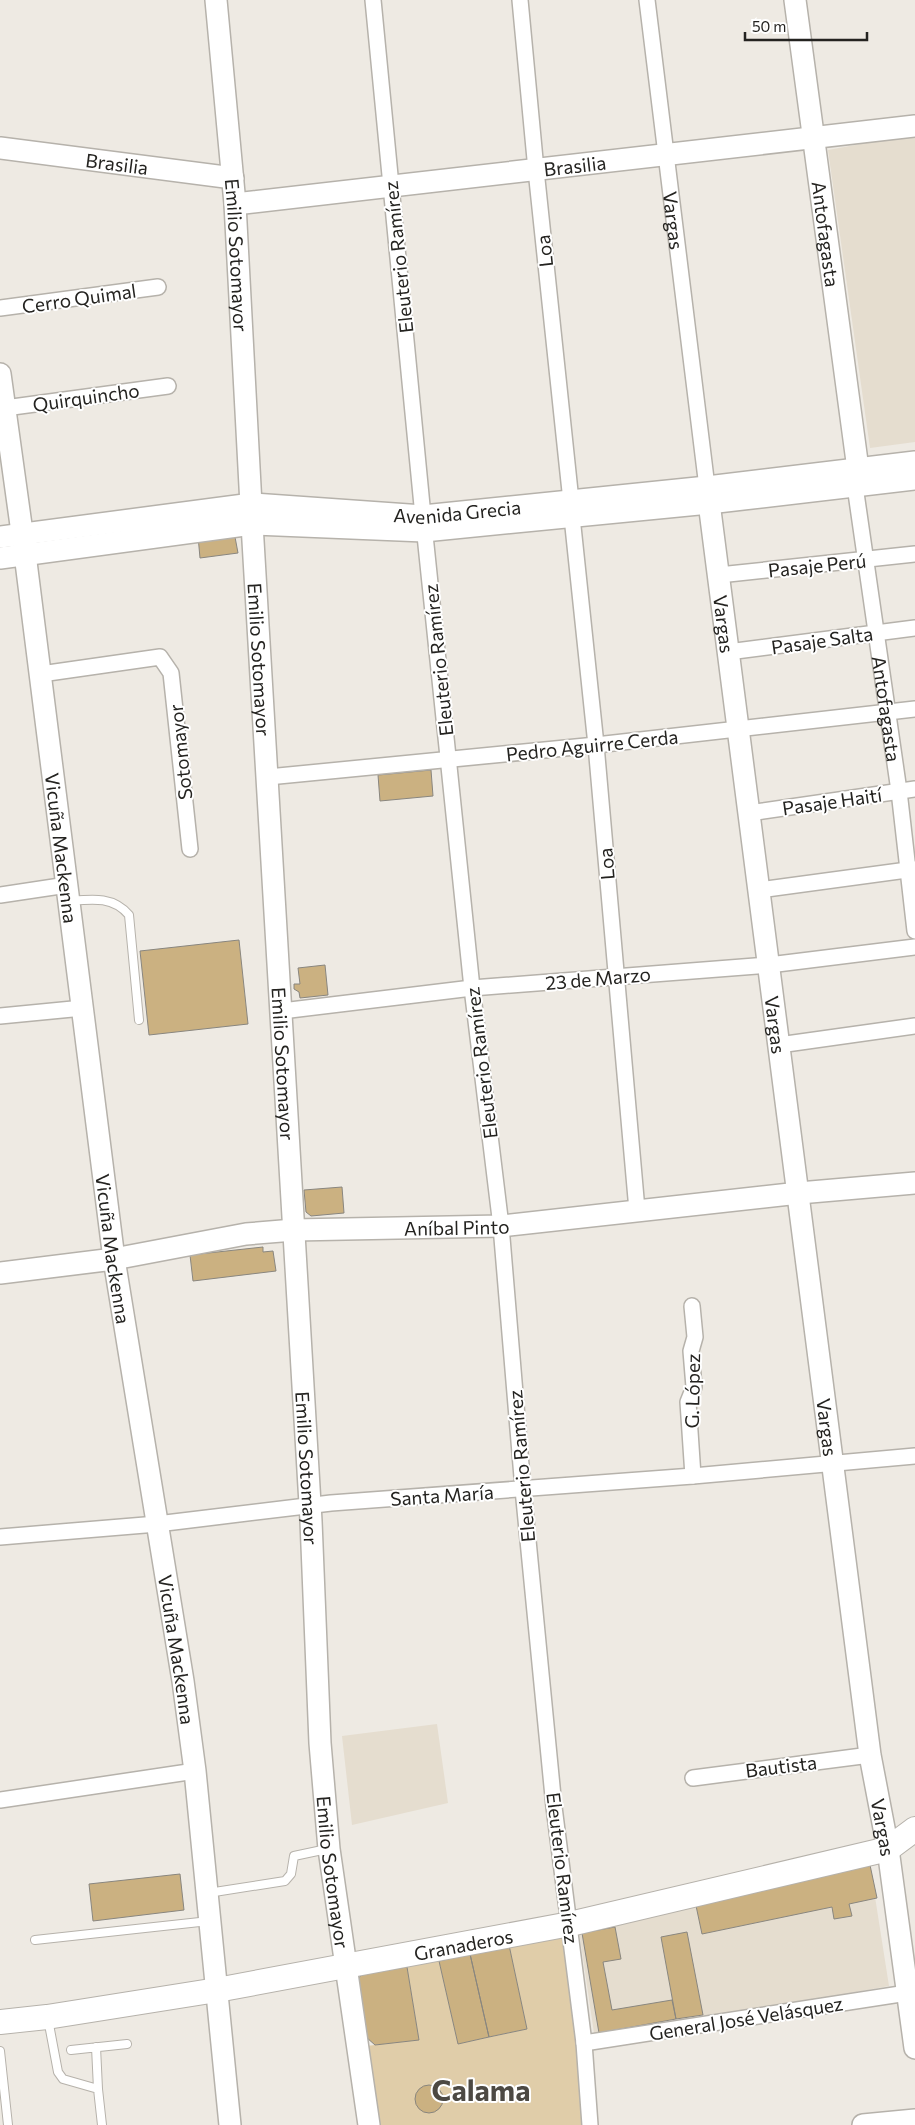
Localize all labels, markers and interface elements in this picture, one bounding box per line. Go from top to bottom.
scale bar [745,10,868,42]
text: 50 m [752,17,786,35]
street label: Brasilia [84,148,150,178]
street label: Brasilia [542,150,607,180]
street label: Emilio Sotomayor [221,177,253,333]
street label: Eleuterio Ramírez [379,180,417,334]
street label: Antofagasta [808,180,845,288]
street label: Vargas [659,190,689,251]
street label: Loa [531,234,557,268]
street label: Cerro Quimal [20,279,138,317]
street label: Quirquincho [31,378,141,416]
street label: Avenida Grecia [393,495,522,528]
street label: Pasaje Perú [767,548,867,582]
street label: Emilio Sotomayor [244,582,276,737]
street label: Eleuterio Ramírez [419,583,457,737]
street label: Vargas [709,593,740,654]
street label: Pasaje Salta [770,621,874,659]
street label: Antofagasta [868,654,906,763]
street label: Sotomayor [163,703,196,801]
street label: Pedro Aguirre Cerda [505,725,679,765]
street label: Vicuña Mackenna [41,771,83,924]
street label: Pasaje Haití [781,782,885,819]
street label: Loa [593,847,619,881]
street label: 23 de Marzo [544,962,652,994]
street label: Emilio Sotomayor [268,986,300,1141]
street label: Eleuterio Ramírez [460,986,502,1140]
street label: Vargas [761,994,791,1055]
street label: Vicuña Mackenna [92,1172,136,1325]
street label: Aníbal Pinto [404,1214,510,1239]
street label: G. López [680,1353,704,1429]
street label: Eleuterio Ramírez [503,1389,539,1543]
street label: Emilio Sotomayor [292,1391,323,1546]
street label: Vargas [813,1397,843,1458]
street label: Santa María [389,1480,495,1510]
street label: Vicuña Mackenna [154,1573,200,1726]
street label: Bautista [744,1750,818,1782]
street label: Eleuterio Ramírez [542,1791,584,1945]
street label: Emilio Sotomayor [313,1795,355,1950]
street label: Vargas [867,1796,900,1858]
street label: Granaderos [412,1923,515,1964]
street label: General José Velásquez [647,1991,845,2045]
district label: Calama [432,2072,530,2107]

